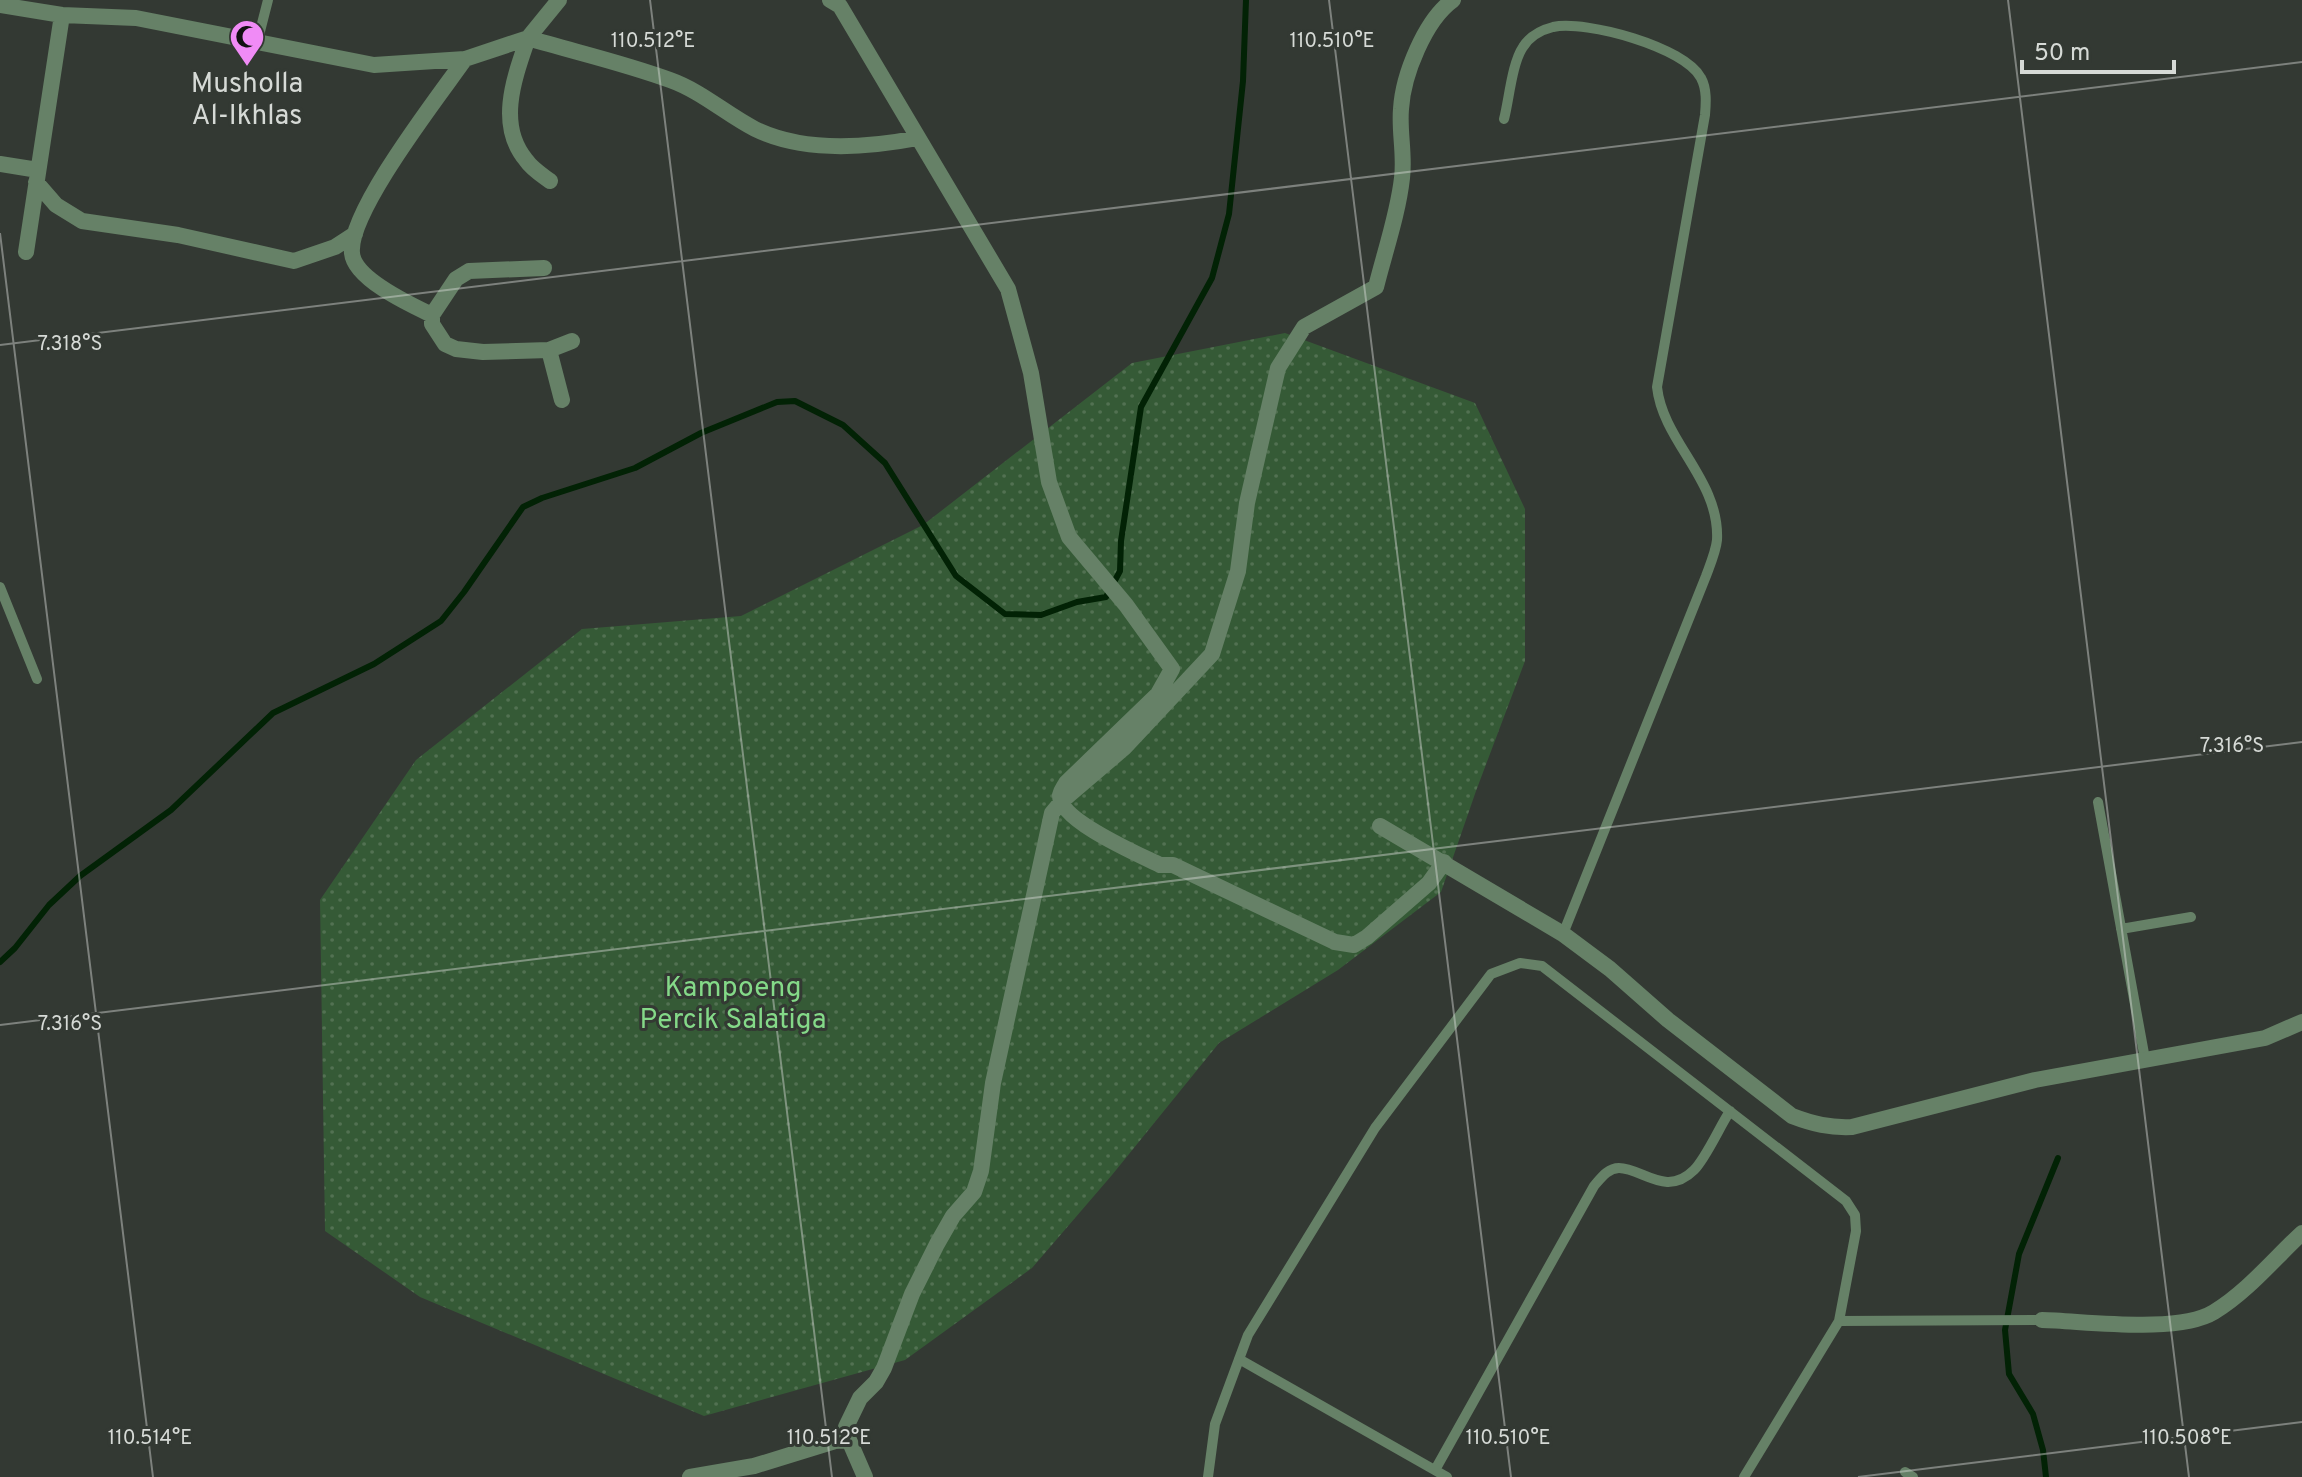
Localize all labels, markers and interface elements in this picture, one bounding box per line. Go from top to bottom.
mosque icon: Musholla Al-Ikhlas [228,18,266,68]
scale bar [2022,24,2174,74]
text: 110.512°E [611,29,695,55]
text: 110.510°E [1289,29,1375,55]
text: 50 m [2034,39,2090,69]
place label: Musholla Al-Ikhlas [191,67,303,135]
text: 7.318°S [38,332,102,358]
text: 7.316°S [2200,734,2264,760]
park label: Kampoeng Percik Salatiga [640,971,826,1039]
text: 7.316°S [38,1012,102,1038]
text: 110.514°E [108,1426,192,1452]
text: 110.512°E [787,1426,871,1452]
text: 110.510°E [1465,1426,1551,1452]
text: 110.508°E [2142,1426,2232,1452]

